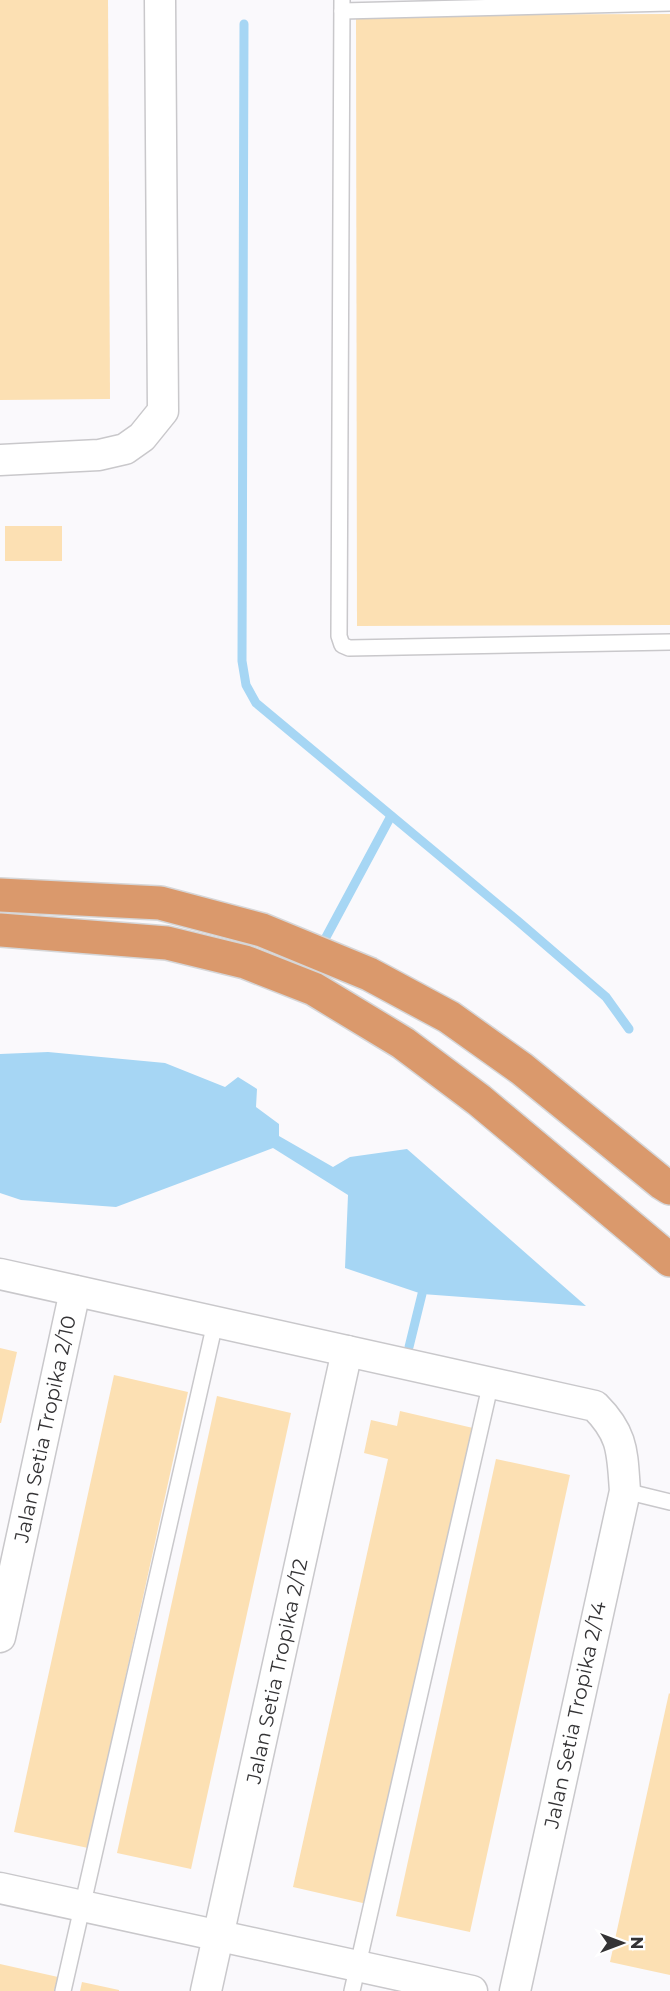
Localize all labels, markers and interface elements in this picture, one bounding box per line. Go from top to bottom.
street label: Jalan Setia Tropika 2/10 [9,1313,81,1546]
street label: Jalan Setia Tropika 2/12 [241,1556,313,1787]
street label: Jalan Setia Tropika 2/14 [539,1599,611,1832]
north arrow [592,1913,652,1973]
text: N [627,1937,646,1949]

